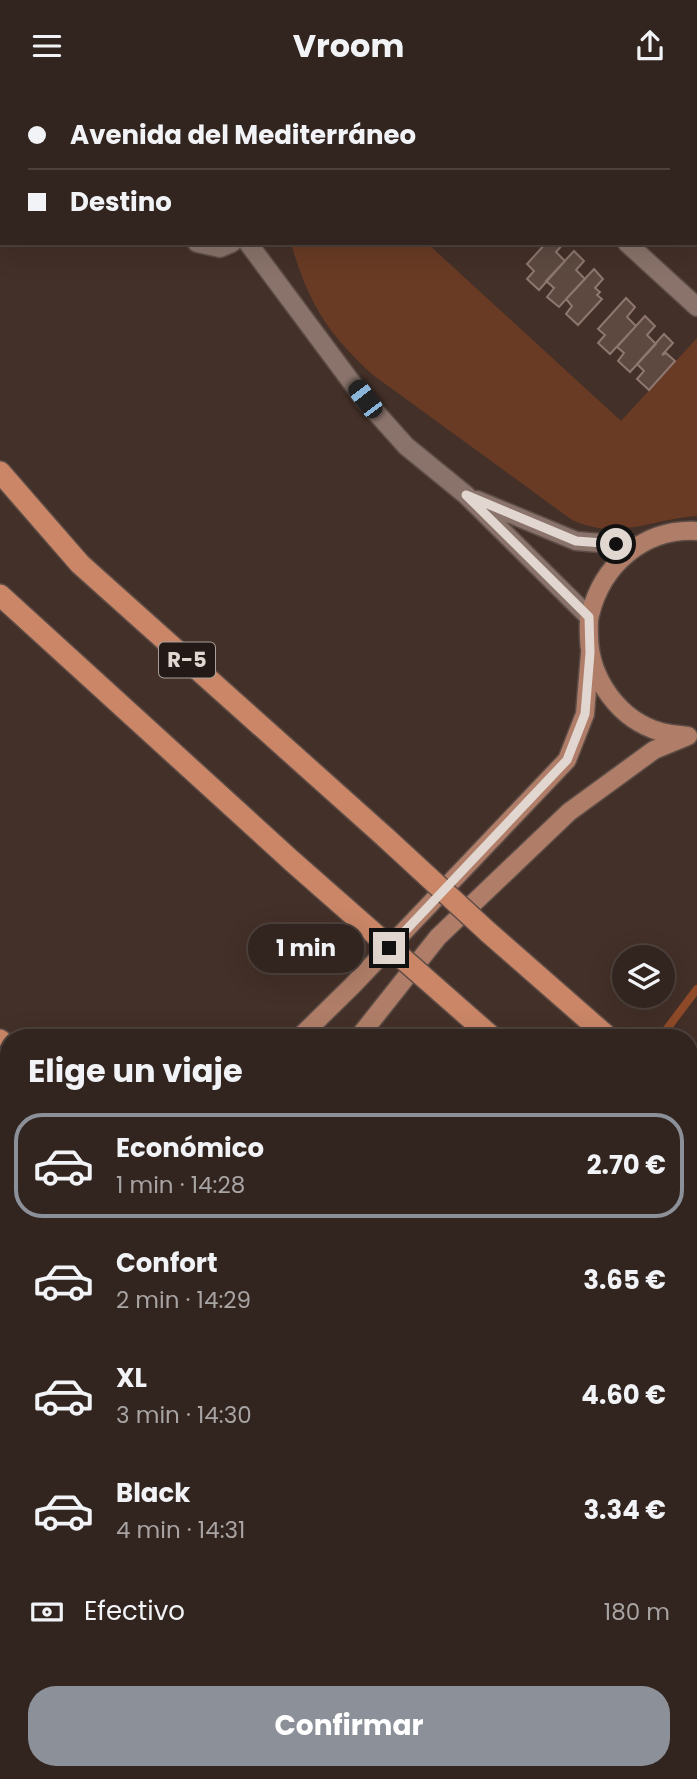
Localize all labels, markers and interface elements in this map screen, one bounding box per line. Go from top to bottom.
text: Vroom [293,23,404,68]
icon: menu [28,27,66,65]
icon: share [631,27,669,65]
text: Avenida del Mediterráneo [70,117,416,153]
text: Destino [70,184,172,220]
car [344,376,387,422]
route start [600,528,632,560]
road number: R-5 [159,643,215,677]
callout: 1 min [249,923,364,973]
text: 1 min [276,932,336,964]
route end [373,932,405,964]
map controls [612,945,675,1008]
button: layers [612,945,675,1008]
text: Elige un viaje [28,1048,243,1093]
text: Económico [116,1130,264,1166]
icon: car [32,1134,95,1197]
text: 2.70 € [587,1147,666,1183]
text: 1 min · 14:28 [116,1169,245,1201]
text: Confort [116,1245,218,1281]
icon: car [32,1249,95,1312]
text: 3.65 € [583,1262,666,1298]
text: 2 min · 14:29 [116,1284,251,1316]
text: XL [116,1360,147,1396]
icon: car [32,1364,95,1427]
text: 4.60 € [581,1377,666,1413]
text: 3 min · 14:30 [116,1399,252,1431]
text: Black [116,1475,190,1511]
icon: car [32,1479,95,1542]
text: 3.34 € [583,1492,666,1528]
text: 4 min · 14:31 [116,1514,245,1546]
icon: cash [28,1593,66,1631]
text: Efectivo [84,1593,185,1629]
text: 180 m [604,1596,670,1628]
button: Confirmar [28,1686,670,1766]

